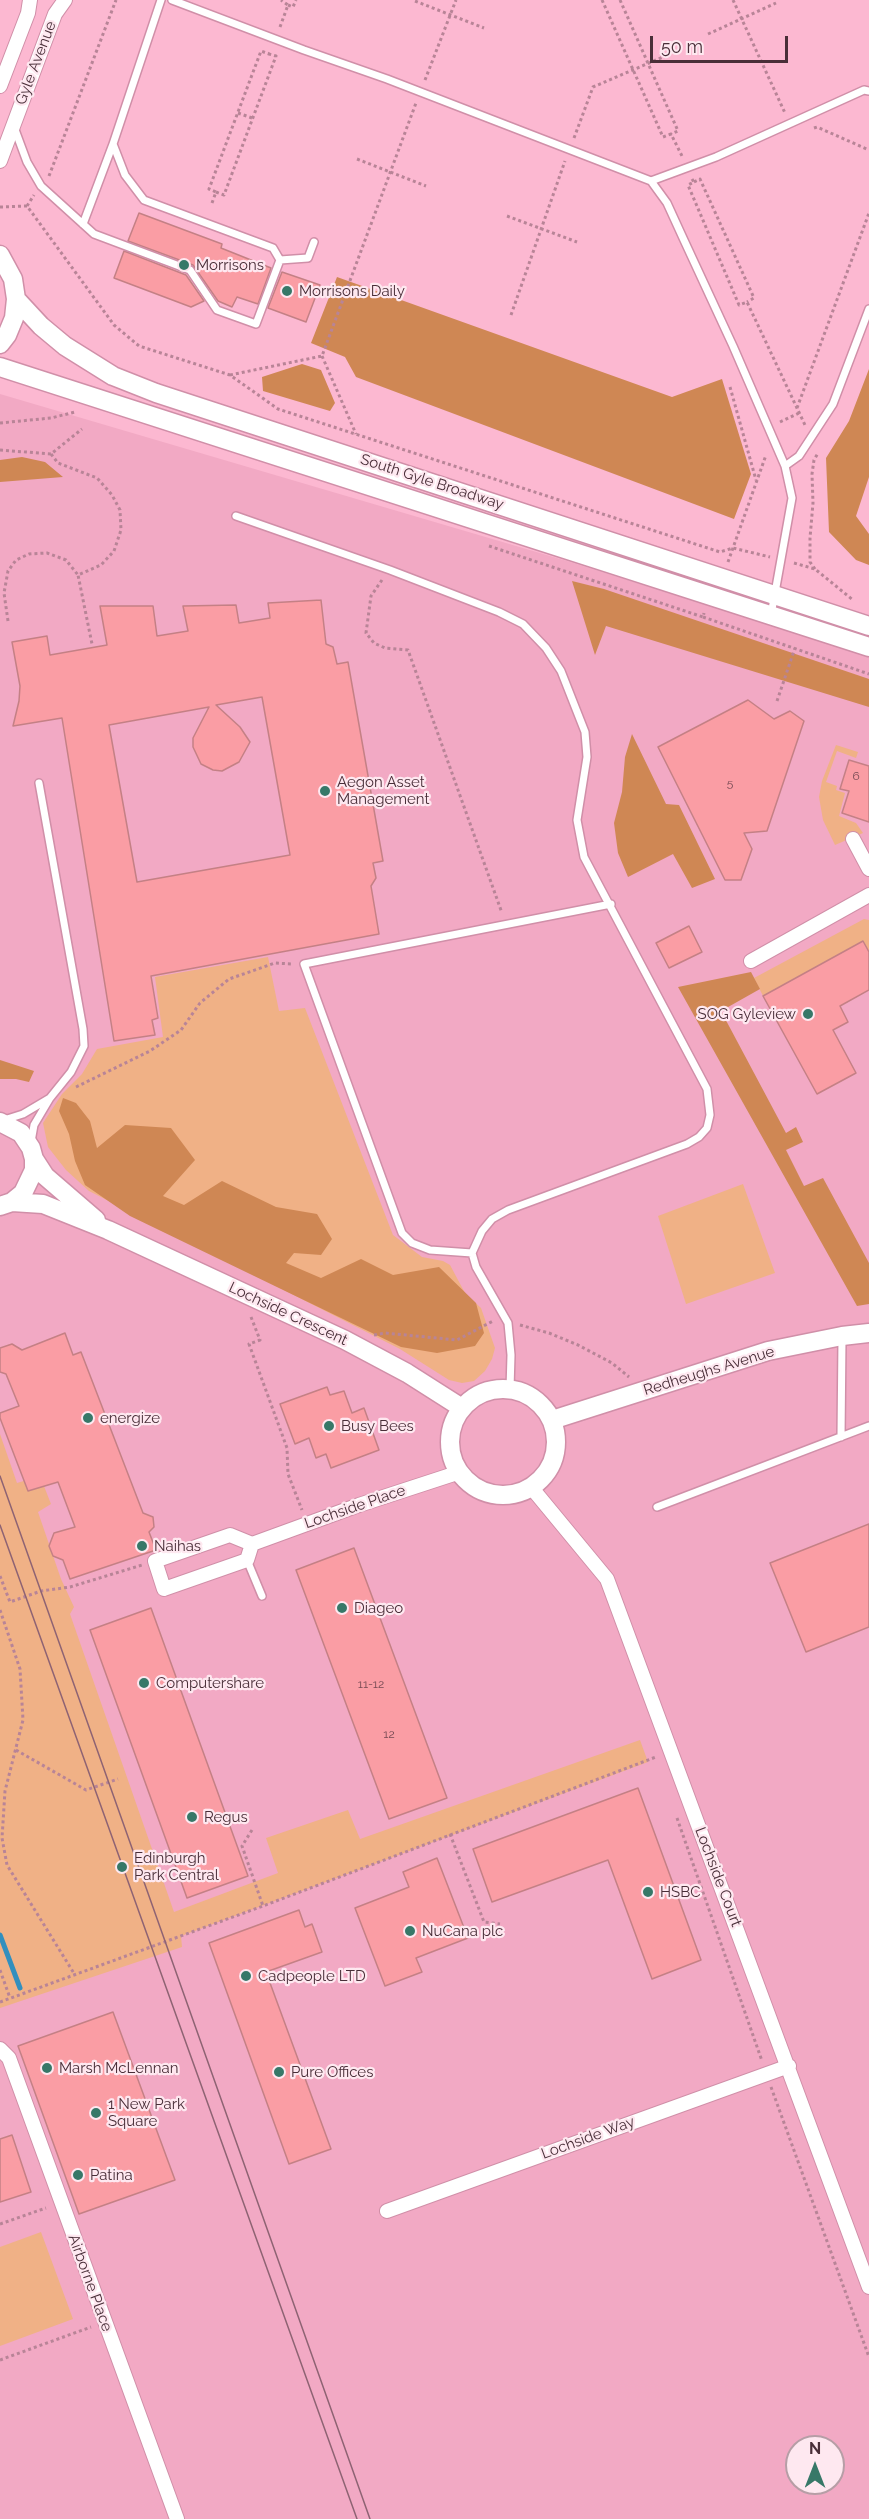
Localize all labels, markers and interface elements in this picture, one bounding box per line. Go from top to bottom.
street label: Gyle Avenue [12,19,60,107]
scale bar [653,24,791,62]
text: 50 m [661,36,703,57]
place label: Morrisons [196,256,264,274]
marker: Morrisons [177,258,191,272]
place label: Morrisons Daily [299,282,405,300]
marker: Morrisons Daily [280,284,294,298]
street label: South Gyle Broadway [358,450,506,514]
house number: 6 [852,769,860,783]
place label: Aegon Asset Management [337,773,430,808]
house number: 5 [727,776,733,790]
marker: Aegon Asset Management [318,784,332,798]
place label: SOG Gyleview [698,1005,796,1023]
marker: SOG Gyleview [801,1007,815,1021]
street label: Lochside Crescent [226,1279,350,1349]
street label: Redheughs Avenue [641,1343,777,1399]
place label: energize [100,1409,160,1427]
marker: energize [81,1411,95,1425]
place label: Busy Bees [341,1417,414,1435]
marker: Busy Bees [322,1419,336,1433]
street label: Lochside Place [302,1481,408,1533]
place label: Naihas [154,1537,201,1555]
marker: Naihas [135,1539,149,1553]
place label: Diageo [354,1599,403,1617]
marker: Diageo [335,1601,349,1615]
place label: Computershare [156,1674,264,1692]
marker: Computershare [137,1676,151,1690]
house number: 11-12 [358,1677,384,1691]
house number: 12 [383,1727,395,1741]
place label: Regus [204,1808,248,1826]
marker: Regus [185,1810,199,1824]
street label: Lochside Court [691,1825,745,1929]
place label: Edinburgh Park Central [134,1849,219,1884]
marker: Edinburgh Park Central [115,1860,129,1874]
place label: HSBC [660,1883,700,1901]
marker: HSBC [641,1885,655,1899]
place label: NuCana plc [422,1922,503,1940]
marker: NuCana plc [403,1924,417,1938]
place label: Cadpeople LTD [258,1967,366,1985]
marker: Cadpeople LTD [239,1969,253,1983]
place label: Marsh McLennan [59,2059,178,2077]
marker: Marsh McLennan [40,2061,54,2075]
place label: Pure Offices [291,2063,373,2081]
marker: Pure Offices [272,2065,286,2079]
place label: 1 New Park Square [108,2095,185,2130]
marker: 1 New Park Square [89,2106,103,2120]
street label: Lochside Way [539,2113,637,2163]
place label: Patina [90,2166,133,2184]
marker: Patina [71,2168,85,2182]
street label: Airborne Place [64,2232,116,2334]
north arrow [785,2435,845,2495]
text: N [809,2439,821,2458]

